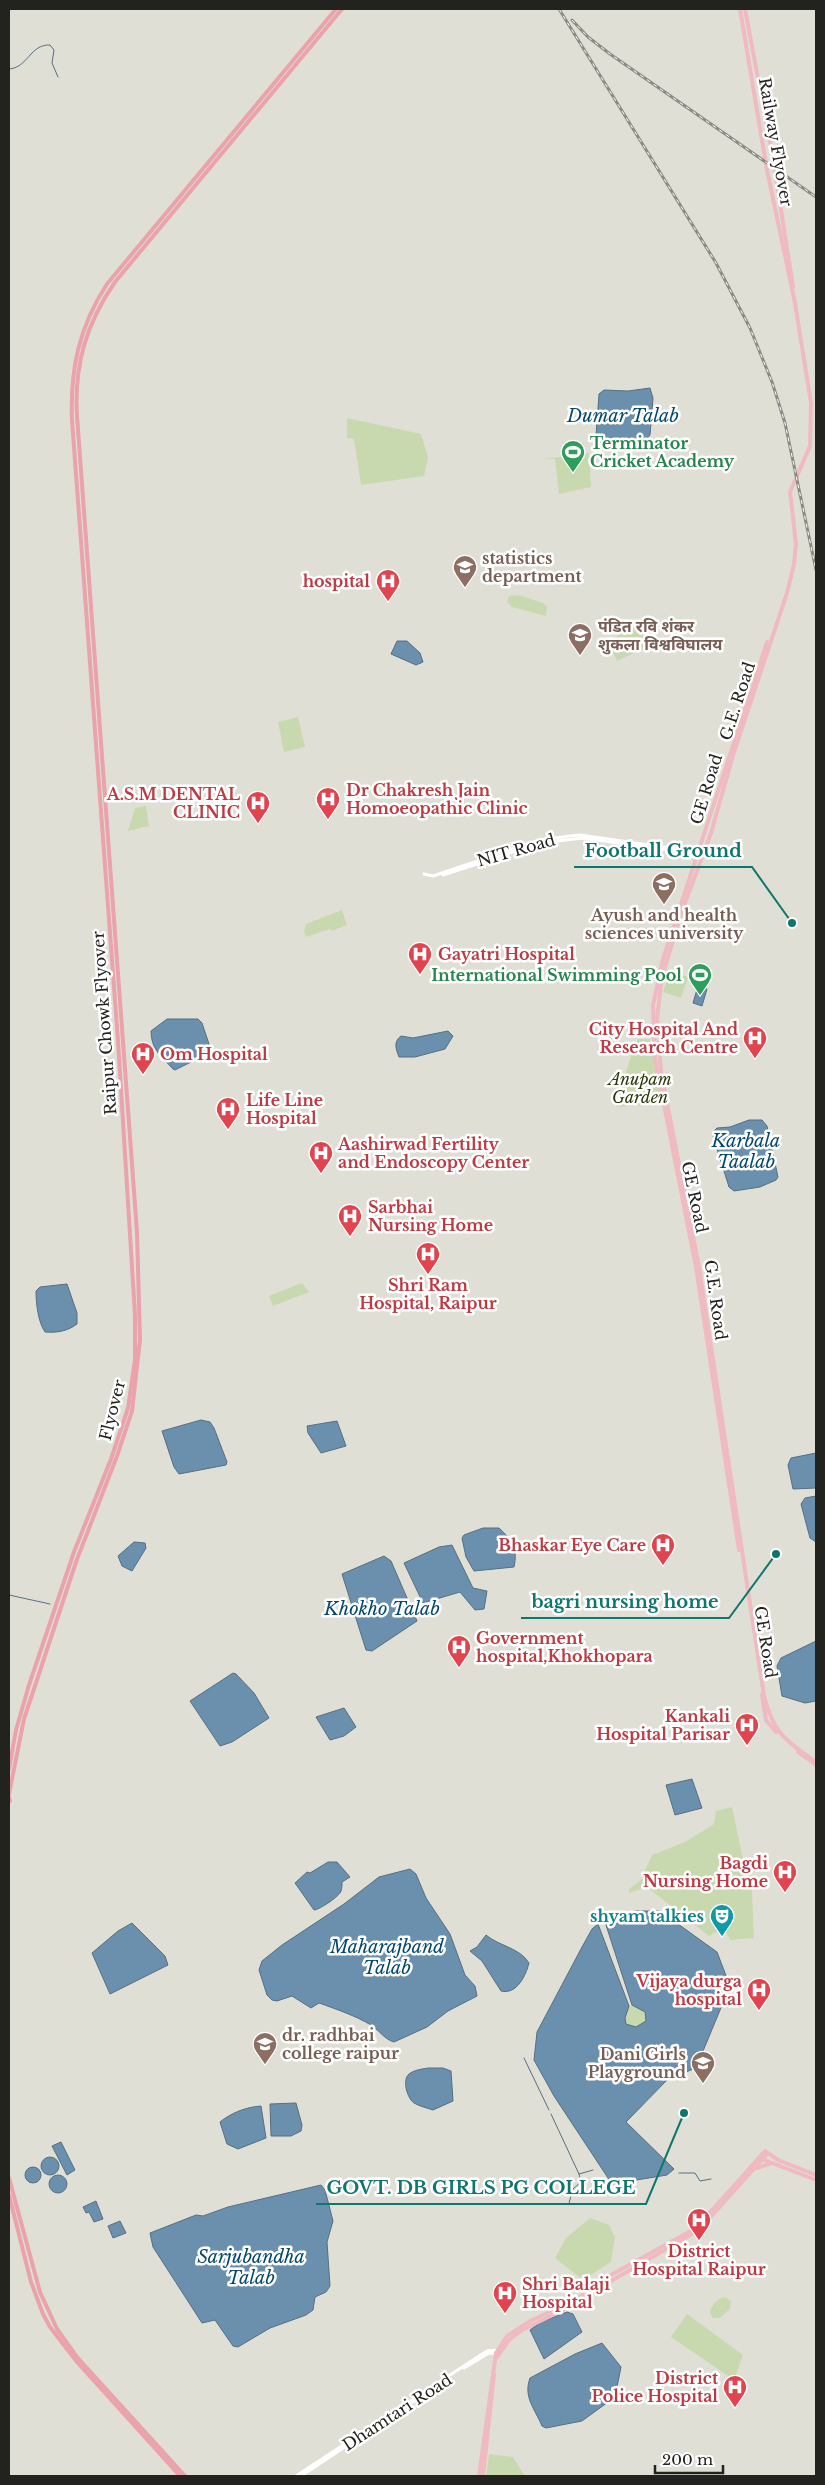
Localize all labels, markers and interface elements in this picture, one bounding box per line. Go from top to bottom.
street label: Railway Flyover [755,76,797,208]
water label: Dumar Talab [566,405,679,427]
place label: Terminator Cricket Academy [590,433,735,471]
sports icon: Terminator Cricket Academy [560,439,586,473]
place label: statistics department [482,548,583,586]
school or university icon: statistics department [452,554,478,588]
hospital icon: hospital [375,568,401,602]
place label: hospital [303,571,370,591]
place label: पंडित रवि शंकर शुकला विश्वविघालय [598,616,723,655]
school or university icon: पंडित रवि शंकर शुकला विश्वविघालय [567,622,593,656]
street label: G.E. Road [715,659,759,743]
street label: GE Road [686,751,726,827]
place label: Dr Chakresh Jain Homoeopathic Clinic [346,780,527,818]
place label: A.S.M DENTAL CLINIC [106,784,240,822]
hospital icon: Dr Chakresh Jain Homoeopathic Clinic [315,786,341,820]
hospital icon: A.S.M DENTAL CLINIC [245,790,271,824]
street label: NIT Road [475,829,558,871]
callout: Football Ground [574,834,752,867]
text: Football Ground [584,840,742,862]
school or university icon: Ayush and health sciences university [651,871,677,905]
place label: Ayush and health sciences university [585,905,744,943]
street label: Raipur Chowk Flyover [88,930,120,1116]
hospital icon: Gayatri Hospital [407,941,433,975]
place label: Gayatri Hospital [438,944,575,964]
sports icon: International Swimming Pool [687,962,713,996]
place label: International Swimming Pool [431,965,682,985]
place label: City Hospital And Research Centre [589,1019,738,1057]
hospital icon: City Hospital And Research Centre [742,1025,768,1059]
hospital icon: Om Hospital [130,1041,156,1075]
place label: Om Hospital [160,1044,268,1064]
park label: Anupam Garden [606,1069,672,1107]
place label: Life Line Hospital [246,1090,323,1128]
hospital icon: Life Line Hospital [215,1096,241,1130]
water label: Karbala Taalab [711,1130,780,1173]
place label: Aashirwad Fertility and Endoscopy Center [337,1134,529,1172]
hospital icon: Aashirwad Fertility and Endoscopy Center [308,1140,334,1174]
street label: GE Road [678,1159,712,1235]
place label: Sarbhai Nursing Home [368,1197,493,1235]
hospital icon: Sarbhai Nursing Home [337,1203,363,1237]
hospital icon: Shri Ram Hospital, Raipur [415,1241,441,1275]
street label: G.E. Road [700,1258,732,1342]
place label: Shri Ram Hospital, Raipur [359,1275,497,1313]
street label: Flyover [95,1377,129,1443]
hospital icon: Bhaskar Eye Care [650,1532,676,1566]
place label: Bhaskar Eye Care [498,1535,646,1555]
callout: bagri nursing home [521,1585,729,1618]
text: bagri nursing home [530,1591,719,1613]
water label: Khokho Talab [323,1598,440,1620]
street label: GE Road [750,1605,782,1680]
place label: Government hospital,Khokhopara [476,1628,653,1666]
hospital icon: Government hospital,Khokhopara [446,1634,472,1668]
place label: Kankali Hospital Parisar [596,1706,730,1744]
hospital icon: Kankali Hospital Parisar [734,1712,760,1746]
place label: Bagdi Nursing Home [643,1853,768,1891]
hospital icon: Bagdi Nursing Home [772,1859,798,1893]
theatre icon: shyam talkies [709,1903,735,1937]
place label: shyam talkies [590,1906,704,1926]
water label: Maharajband Talab [329,1936,444,1979]
place label: Vijaya durga hospital [636,1971,742,2009]
hospital icon: Vijaya durga hospital [746,1977,772,2011]
place label: dr. radhbai college raipur [282,2025,399,2063]
school or university icon: dr. radhbai college raipur [252,2031,278,2065]
place label: Dani Girls Playground [588,2044,686,2082]
school or university icon: Dani Girls Playground [690,2050,716,2084]
callout: GOVT. DB GIRLS PG COLLEGE [316,2171,646,2204]
text: GOVT. DB GIRLS PG COLLEGE [326,2177,636,2199]
hospital icon: District Hospital Raipur [686,2207,712,2241]
place label: District Hospital Raipur [632,2241,766,2279]
water label: Sarjubandha Talab [197,2246,305,2289]
place label: Shri Balaji Hospital [522,2274,610,2312]
hospital icon: Shri Balaji Hospital [492,2280,518,2314]
place label: District Police Hospital [592,2368,719,2406]
street label: Dhamtari Road [339,2369,456,2455]
hospital icon: District Police Hospital [722,2374,748,2408]
scale bar [655,2442,722,2474]
text: 200 m [662,2450,713,2469]

